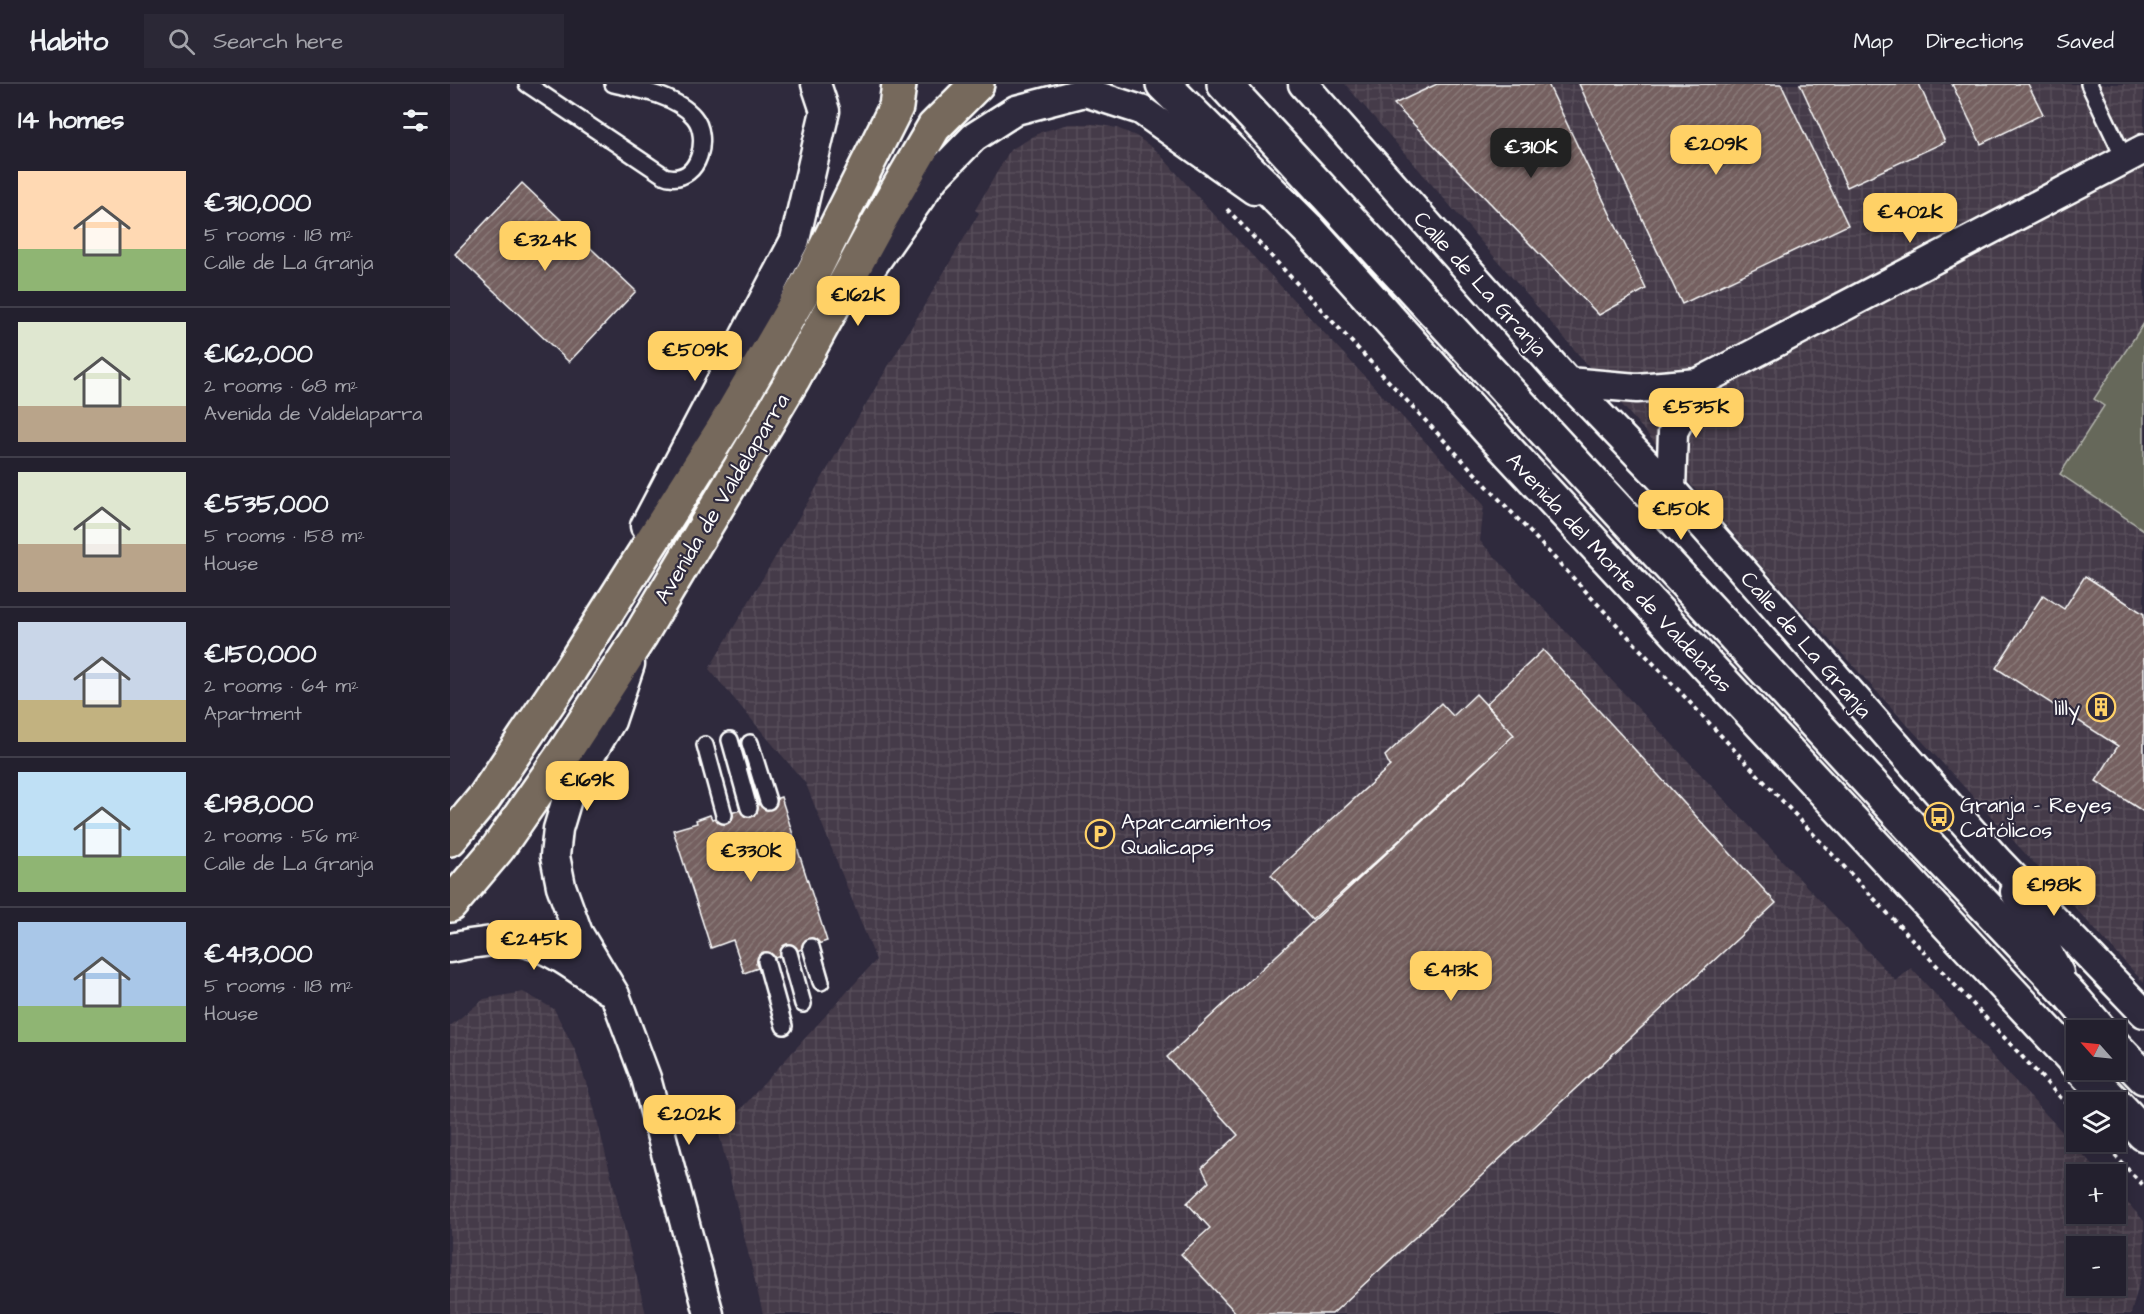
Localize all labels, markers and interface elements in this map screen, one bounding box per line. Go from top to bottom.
search box [144,14,564,68]
text: Habito [30,22,108,61]
icon: search [165,25,198,58]
text: Search here [213,26,343,57]
text: Map [1853,27,1893,56]
text: Directions [1926,27,2024,56]
text: Saved [2057,27,2114,56]
text: 14 homes [18,102,124,138]
icon: filters [399,104,432,137]
pin: €209K [1674,125,1758,176]
pin: €310K [1489,128,1573,179]
text: €209K [1684,130,1748,158]
text: €310K [1504,133,1558,161]
text: €310,000 [204,185,311,221]
pin: €402K [1868,193,1952,244]
icon: home [66,195,138,267]
text: €402K [1877,198,1943,226]
street label: Calle de La Granja [1406,204,1554,364]
text: 5 rooms · 118 m² [204,221,353,249]
pin: €324K [503,221,587,272]
text: €324K [513,226,577,254]
text: Calle de La Granja [204,249,373,277]
pin: €162K [816,276,900,327]
text: €162K [831,281,885,309]
pin: €509K [653,331,737,382]
text: €162,000 [204,336,313,372]
text: €509K [662,336,728,364]
icon: home [66,346,138,418]
text: 2 rooms · 68 m² [204,372,358,400]
street label: Avenida de Valdelaparra [647,388,797,610]
pin: €535K [1654,388,1738,439]
text: €535K [1663,393,1729,421]
text: Avenida de Valdelaparra [204,400,422,428]
street label: Avenida del Monte de Valdelatas [1499,446,1739,700]
text: €535,000 [204,486,329,522]
pin: €150K [1639,490,1723,541]
text: €150K [1652,495,1710,523]
icon: home [66,496,138,568]
text: 5 rooms · 158 m² [204,522,365,550]
text: House [204,550,258,578]
street label: Calle de La Granja [1733,565,1879,725]
text: €150,000 [204,636,317,672]
icon: home [66,646,138,718]
text: 2 rooms · 64 m² [204,672,359,700]
building icon: lilly [2085,691,2117,723]
place label: lilly [2054,693,2080,725]
text: Apartment [204,700,302,728]
pin: €169K [545,761,629,812]
text: €169K [560,766,614,794]
text: €198,000 [204,786,313,822]
place label: Granja - Reyes Católicos [1960,790,2112,846]
icon: home [66,796,138,868]
bus stop icon: Granja - Reyes Católicos [1923,801,1955,833]
place label: Aparcamientos Qualicaps [1121,807,1271,863]
parking icon: Aparcamientos Qualicaps [1084,818,1116,850]
text: 2 rooms · 56 m² [204,822,359,850]
pin: €330K [709,832,793,883]
text: €330K [721,837,781,865]
text: Calle de La Granja [204,850,373,878]
pin: €198K [2012,866,2096,917]
text: €198K [2027,871,2081,899]
pin: €245K [492,920,576,971]
text: €245K [500,925,568,953]
text: €413,000 [204,936,313,972]
icon: home [66,946,138,1018]
pin: €413K [1409,951,1493,1002]
text: €413K [1424,956,1478,984]
text: 5 rooms · 118 m² [204,972,353,1000]
text: House [204,1000,258,1028]
north arrow [2066,1020,2126,1080]
map controls [2066,1020,2126,1296]
button: layers [2066,1092,2126,1152]
pin: €202K [647,1095,731,1146]
text: €202K [657,1100,721,1128]
button: + [2066,1164,2126,1224]
button: − [2066,1236,2126,1296]

